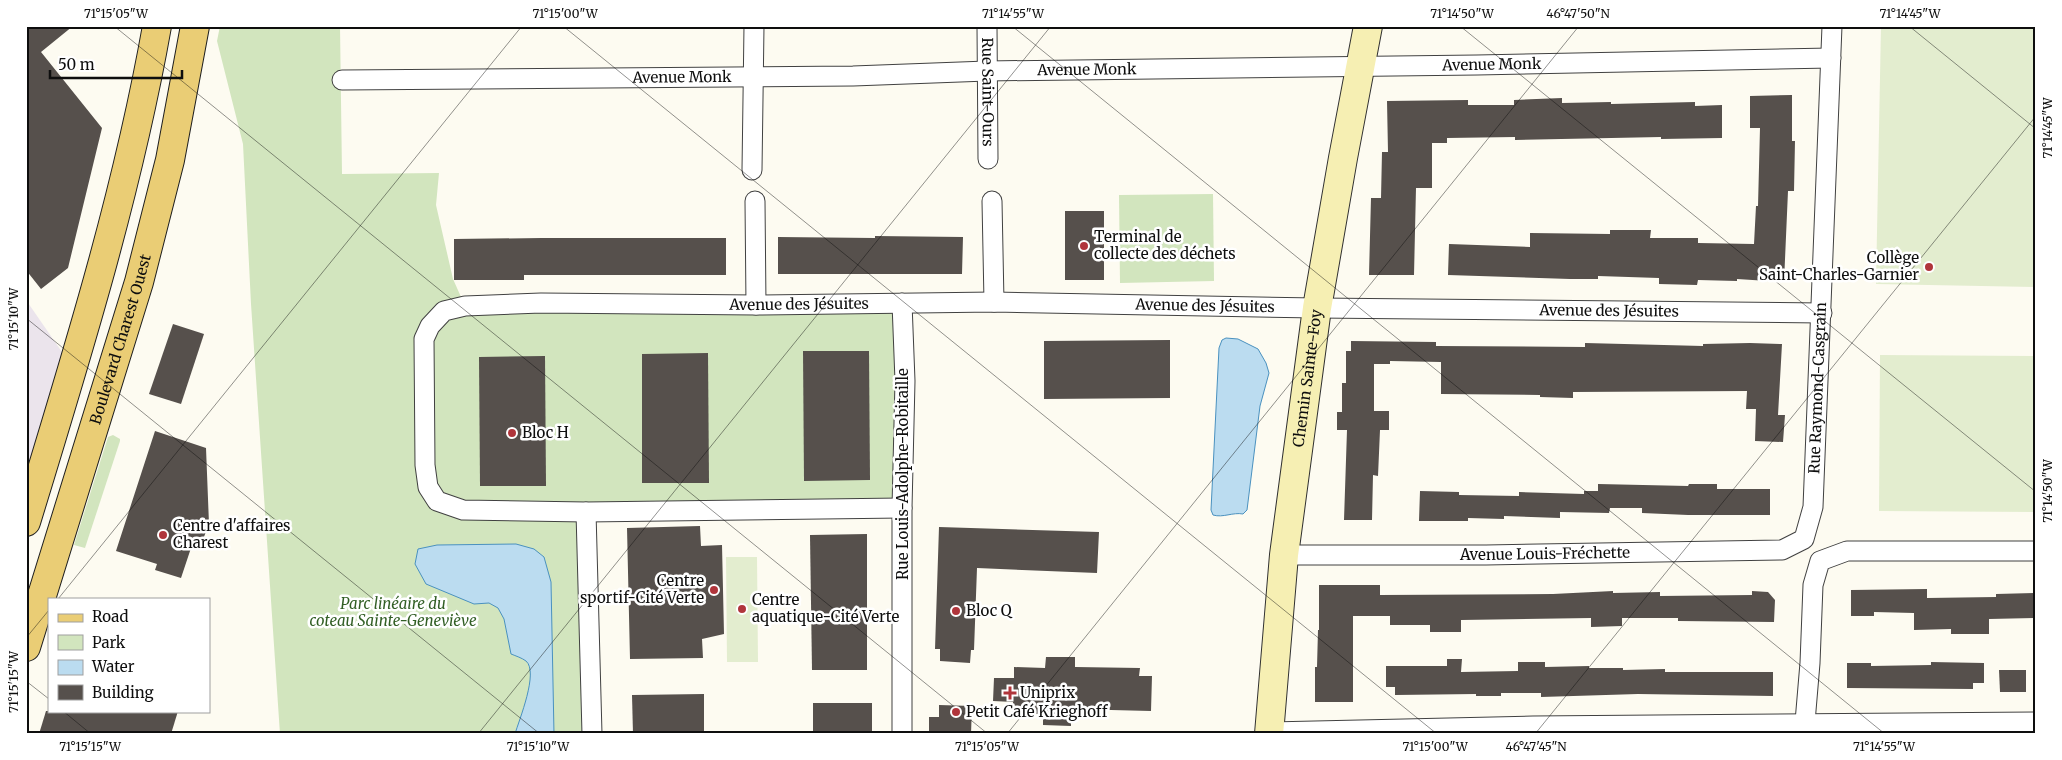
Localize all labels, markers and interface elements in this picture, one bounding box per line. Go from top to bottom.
text: 71°15'05"W [84,6,149,21]
text: 71°15'00"W [532,6,599,21]
text: 71°14'55"W [982,6,1045,21]
text: 71°14'50"W [1430,6,1495,21]
text: 46°47'50"N [1546,6,1611,21]
text: 71°14'45"W [1879,6,1942,21]
street label: Rue Saint-Ours [978,37,998,147]
scale bar [50,48,182,80]
street label: Avenue Monk [1441,54,1542,74]
text: 50 m [58,55,95,74]
street label: Avenue Monk [1036,59,1137,79]
street label: Avenue Monk [631,67,732,87]
text: 71°14'45"W [2040,96,2055,159]
place label: Terminal de collecte des déchets [1094,227,1236,263]
marker: Terminal de collecte des déchets [1078,240,1090,252]
place label: Collège Saint-Charles-Garnier [1759,248,1919,284]
street label: Boulevard Charest Ouest [86,252,155,427]
marker: Collège Saint-Charles-Garnier [1923,261,1935,273]
text: 71°15'10"W [6,287,21,350]
street label: Avenue des Jésuites [728,294,869,314]
street label: Avenue des Jésuites [1134,295,1275,316]
street label: Avenue des Jésuites [1538,300,1679,321]
street label: Rue Raymond-Casgrain [1804,302,1830,474]
street label: Chemin Sainte-Foy [1289,308,1326,448]
street label: Rue Louis-Adolphe-Robitaille [893,368,912,580]
place label: Bloc H [522,423,569,442]
marker: Bloc H [506,427,518,439]
text: 71°14'50"W [2040,458,2055,523]
place label: Centre d'affaires Charest [173,516,290,552]
marker: Centre d'affaires Charest [157,529,169,541]
street label: Avenue Louis-Fréchette [1459,543,1630,564]
place label: Centre sportif-Cité Verte [580,571,704,607]
marker: Centre sportif-Cité Verte [708,584,720,596]
place label: Centre aquatique-Cité Verte [752,590,899,626]
park label: Parc linéaire du coteau Sainte-Geneviève [309,594,477,630]
legend [48,598,210,712]
place label: Bloc Q [966,601,1013,620]
marker: Centre aquatique-Cité Verte [736,603,748,615]
marker: Bloc Q [950,605,962,617]
text: Road [92,607,128,626]
text: Park [92,633,126,652]
text: 71°15'15"W [6,650,21,713]
text: Water [91,657,135,676]
text: Building [92,683,154,702]
place label: Uniprix [1020,683,1075,702]
marker: Uniprix [1004,687,1016,699]
place label: Petit Café Krieghoff [966,702,1109,721]
marker: Petit Café Krieghoff [950,706,962,718]
text: 71°15'15"W [59,739,122,754]
text: 71°15'10"W [507,739,570,754]
text: 71°15'05"W [955,739,1020,754]
text: 71°15'00"W [1402,739,1469,754]
text: 46°47'45"N [1505,739,1567,754]
text: 71°14'55"W [1853,739,1916,754]

